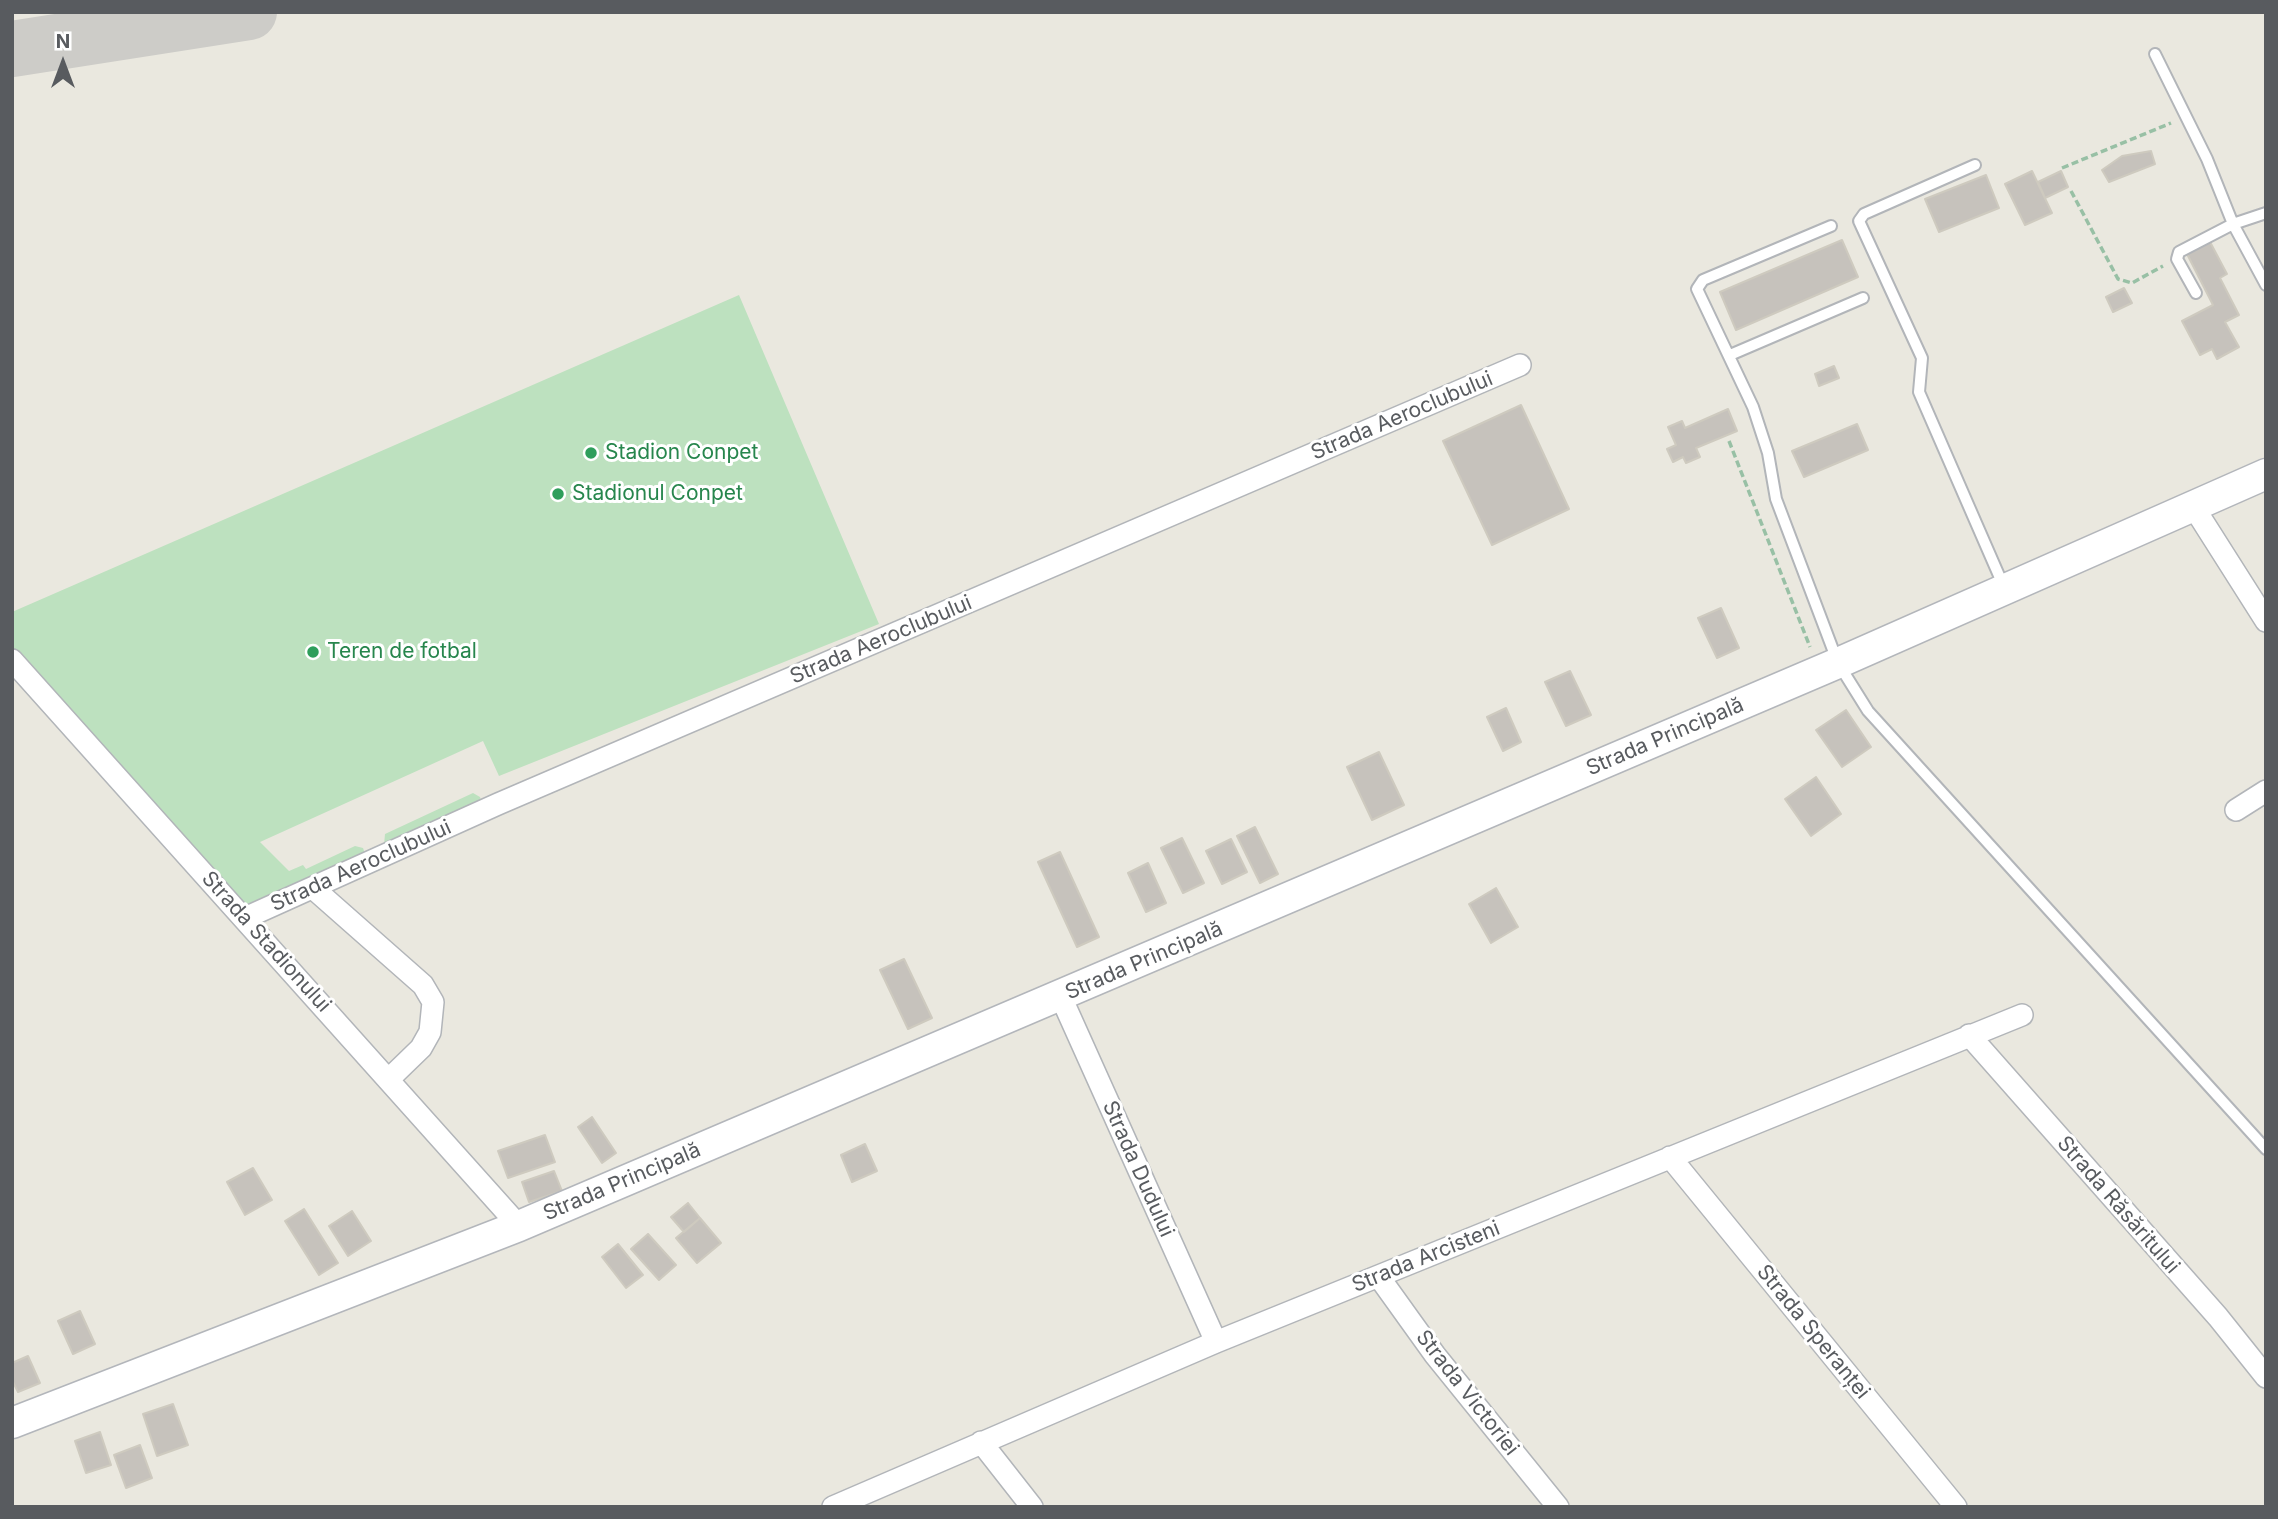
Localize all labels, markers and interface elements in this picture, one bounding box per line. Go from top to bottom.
north arrow [28,28,98,98]
text: N [56,30,70,53]
street label: Strada Aeroclubului [1307,366,1497,466]
place label: Stadion Conpet [605,440,758,466]
marker: Stadion Conpet [583,445,599,461]
place label: Stadionul Conpet [572,481,743,507]
marker: Stadionul Conpet [550,486,566,502]
street label: Strada Aeroclubului [786,590,976,690]
place label: Teren de fotbal [327,639,477,665]
marker: Teren de fotbal [305,644,321,660]
street label: Strada Principală [1582,692,1748,782]
street label: Strada Aeroclubului [267,815,455,917]
street label: Strada Stadionului [196,866,336,1018]
street label: Strada Principală [1061,916,1227,1006]
street label: Strada Dudului [1097,1097,1179,1241]
street label: Strada Răsăritului [2051,1131,2185,1279]
street label: Strada Principală [539,1137,705,1227]
street label: Strada Arcisteni [1348,1216,1504,1298]
street label: Strada Speranței [1751,1260,1875,1404]
street label: Strada Victoriei [1410,1325,1524,1461]

